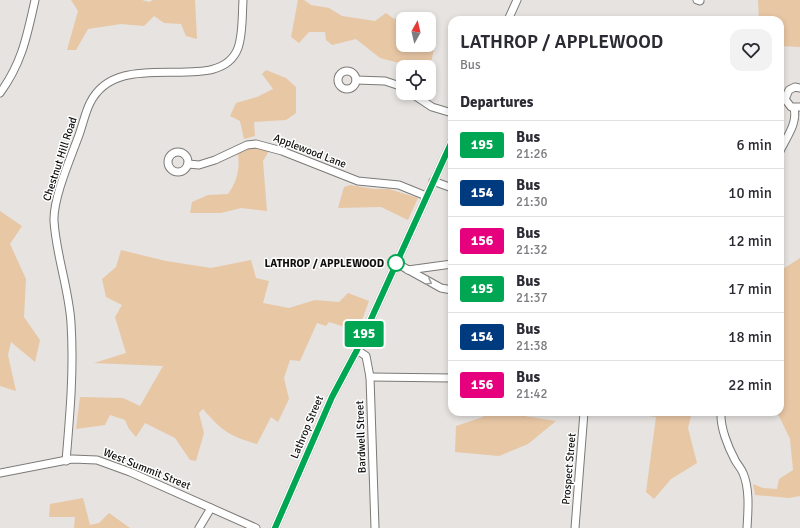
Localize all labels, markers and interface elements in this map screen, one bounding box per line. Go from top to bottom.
north arrow [396,12,436,52]
map controls [396,12,436,100]
button: heart [730,29,772,71]
text: LATHROP / APPLEWOOD [460,30,663,54]
text: Bus [460,57,481,73]
button: locate [396,60,436,100]
text: Departures [460,93,533,111]
street label: Chestnut Hill Road [40,115,80,203]
text: Bus [516,128,540,146]
street label: Applewood Lane [272,131,348,171]
text: 195 [471,136,493,153]
text: 6 min [736,136,772,154]
text: 21:26 [516,146,548,162]
text: Bus [516,176,540,194]
text: 154 [471,184,493,201]
text: 10 min [728,184,772,202]
text: 21:30 [516,194,548,210]
text: Bus [516,224,540,242]
text: 156 [471,232,493,249]
text: 12 min [728,232,772,250]
text: 21:32 [516,242,548,258]
marker: LATHROP / APPLEWOOD [387,254,405,272]
place label: LATHROP / APPLEWOOD [265,257,384,270]
text: Bus [516,272,540,290]
one-way arrow [425,277,433,285]
text: 195 [471,280,493,297]
text: 17 min [728,280,772,298]
text: 21:37 [516,290,548,306]
text: Bus [516,320,540,338]
line badge: 195 [341,321,387,347]
text: 195 [353,325,375,342]
text: 154 [471,328,493,345]
text: 18 min [728,328,772,346]
text: 21:38 [516,338,548,354]
text: Bus [516,368,540,386]
text: 156 [471,376,493,393]
text: 22 min [728,376,772,394]
text: 21:42 [516,386,548,402]
street label: Lathrop Street [288,393,326,461]
street label: Bardwell Street [353,400,369,474]
street label: Prospect Street [559,432,579,505]
street label: West Summit Street [101,446,193,493]

